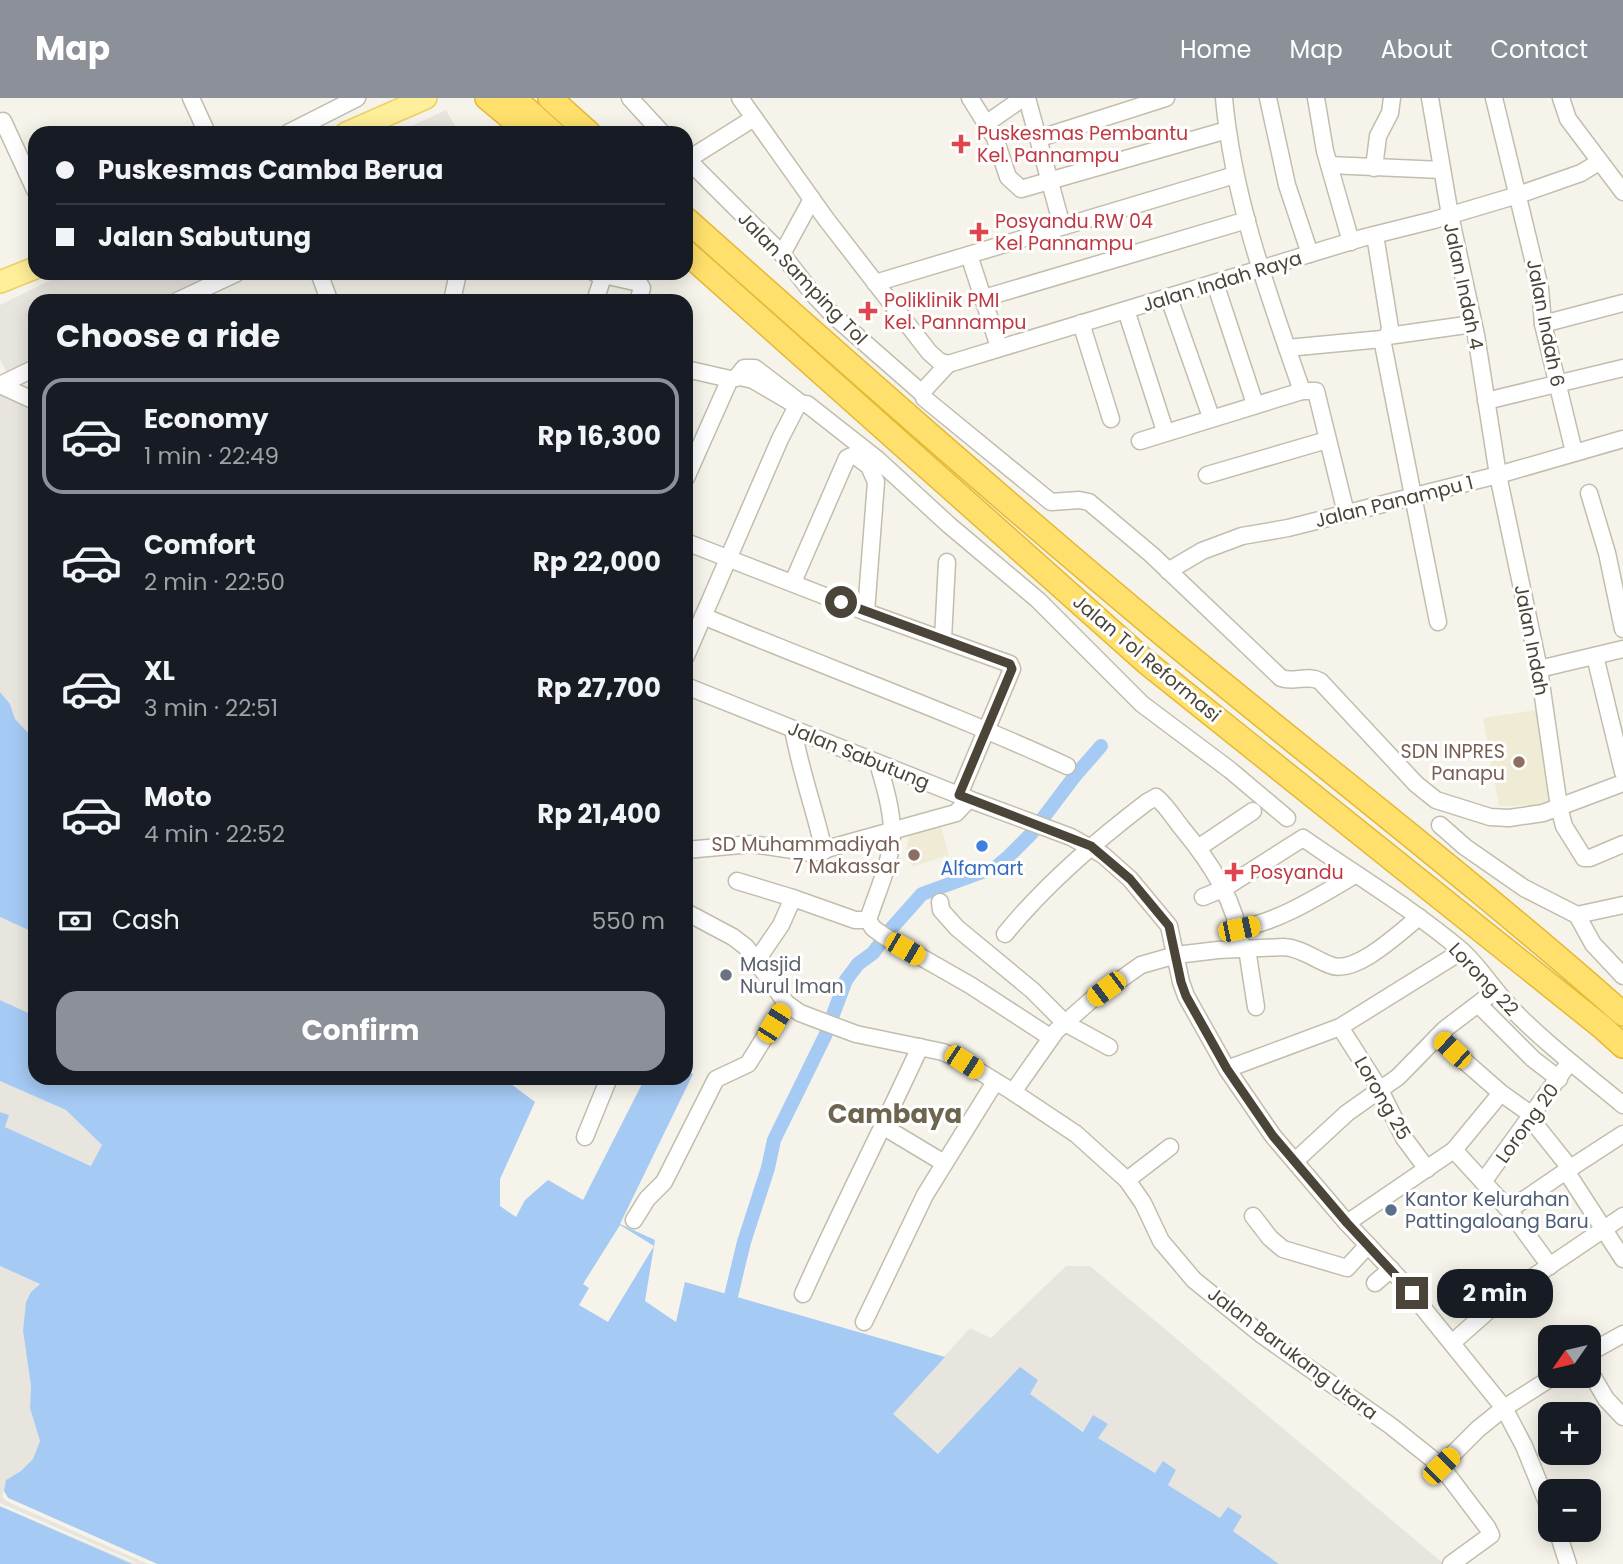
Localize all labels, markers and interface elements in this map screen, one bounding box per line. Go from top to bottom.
text: Map [35,25,110,72]
text: Home [1180,33,1252,66]
text: Map [1290,33,1343,66]
text: About [1381,33,1452,66]
text: Contact [1490,33,1588,66]
place label: Puskesmas Pembantu Kel. Pannampu [977,120,1188,169]
marker: Puskesmas Pembantu Kel. Pannampu [951,134,971,154]
text: Puskesmas Camba Berua [98,152,443,188]
street label: Jalan Samping Tol [732,206,873,351]
place label: Posyandu RW 04 Kel Pannampu [995,208,1153,257]
text: Jalan Sabutung [98,219,311,255]
street label: Jalan Indah 4 [1437,220,1490,352]
marker: Posyandu RW 04 Kel Pannampu [969,222,989,242]
street label: Jalan Indah Raya [1139,244,1305,319]
street label: Jalan Indah 6 [1520,257,1571,389]
place label: Poliklinik PMI Kel. Pannampu [884,287,1026,336]
marker: Poliklinik PMI Kel. Pannampu [858,301,878,321]
text: Choose a ride [56,313,280,358]
text: Economy [144,401,268,437]
icon: car [60,405,123,468]
text: Rp 16,300 [537,418,661,454]
text: 1 min · 22:49 [144,440,279,472]
street label: Jalan Panampu 1 [1312,469,1476,534]
text: Comfort [144,527,256,563]
icon: car [60,531,123,594]
text: Rp 22,000 [533,544,661,580]
text: 2 min · 22:50 [144,566,285,598]
street label: Jalan Indah [1508,582,1555,698]
route start [825,586,857,618]
street label: Jalan Tol Reformasi [1067,588,1226,728]
text: XL [144,653,175,689]
icon: car [60,657,123,720]
text: Rp 27,700 [537,670,661,706]
text: 3 min · 22:51 [144,692,278,724]
street label: Jalan Sabutung [784,715,934,796]
place label: SDN INPRES Panapu [1400,738,1505,787]
marker: SDN INPRES Panapu [1511,754,1527,770]
text: Moto [144,779,212,815]
icon: car [60,783,123,846]
text: Rp 21,400 [537,796,661,832]
text: 4 min · 22:52 [144,818,285,850]
place label: SD Muhammadiyah 7 Makassar [712,831,900,880]
marker: Alfamart [974,838,990,854]
marker: SD Muhammadiyah 7 Makassar [906,847,922,863]
place label: Alfamart [941,855,1024,882]
place label: Posyandu [1250,859,1344,886]
marker: Posyandu [1224,862,1244,882]
icon: cash [56,902,94,940]
text: Cash [112,902,180,938]
text: 550 m [592,905,665,937]
car [1217,914,1262,944]
car [882,929,929,969]
street label: Lorong 22 [1443,937,1525,1022]
place label: Masjid Nurul Iman [740,951,844,1000]
marker: Masjid Nurul Iman [718,967,734,983]
car [1083,968,1130,1010]
button: Confirm [56,991,665,1071]
car [754,1000,795,1046]
car [1430,1028,1475,1072]
car [941,1042,988,1082]
street label: Lorong 25 [1348,1051,1417,1145]
street label: Lorong 20 [1489,1078,1566,1169]
district label: Cambaya [828,1096,962,1132]
place label: Kantor Kelurahan Pattingaloang Baru [1405,1186,1589,1235]
marker: Kantor Kelurahan Pattingaloang Baru [1383,1202,1399,1218]
callout: 2 min [1436,1268,1552,1318]
route end [1396,1277,1428,1309]
text: 2 min [1463,1277,1527,1309]
street label: Jalan Barukang Utara [1202,1280,1383,1426]
north arrow [1538,1325,1601,1388]
map controls [1538,1325,1601,1542]
button: + [1538,1402,1601,1465]
car [1419,1444,1464,1488]
button: − [1538,1479,1601,1542]

